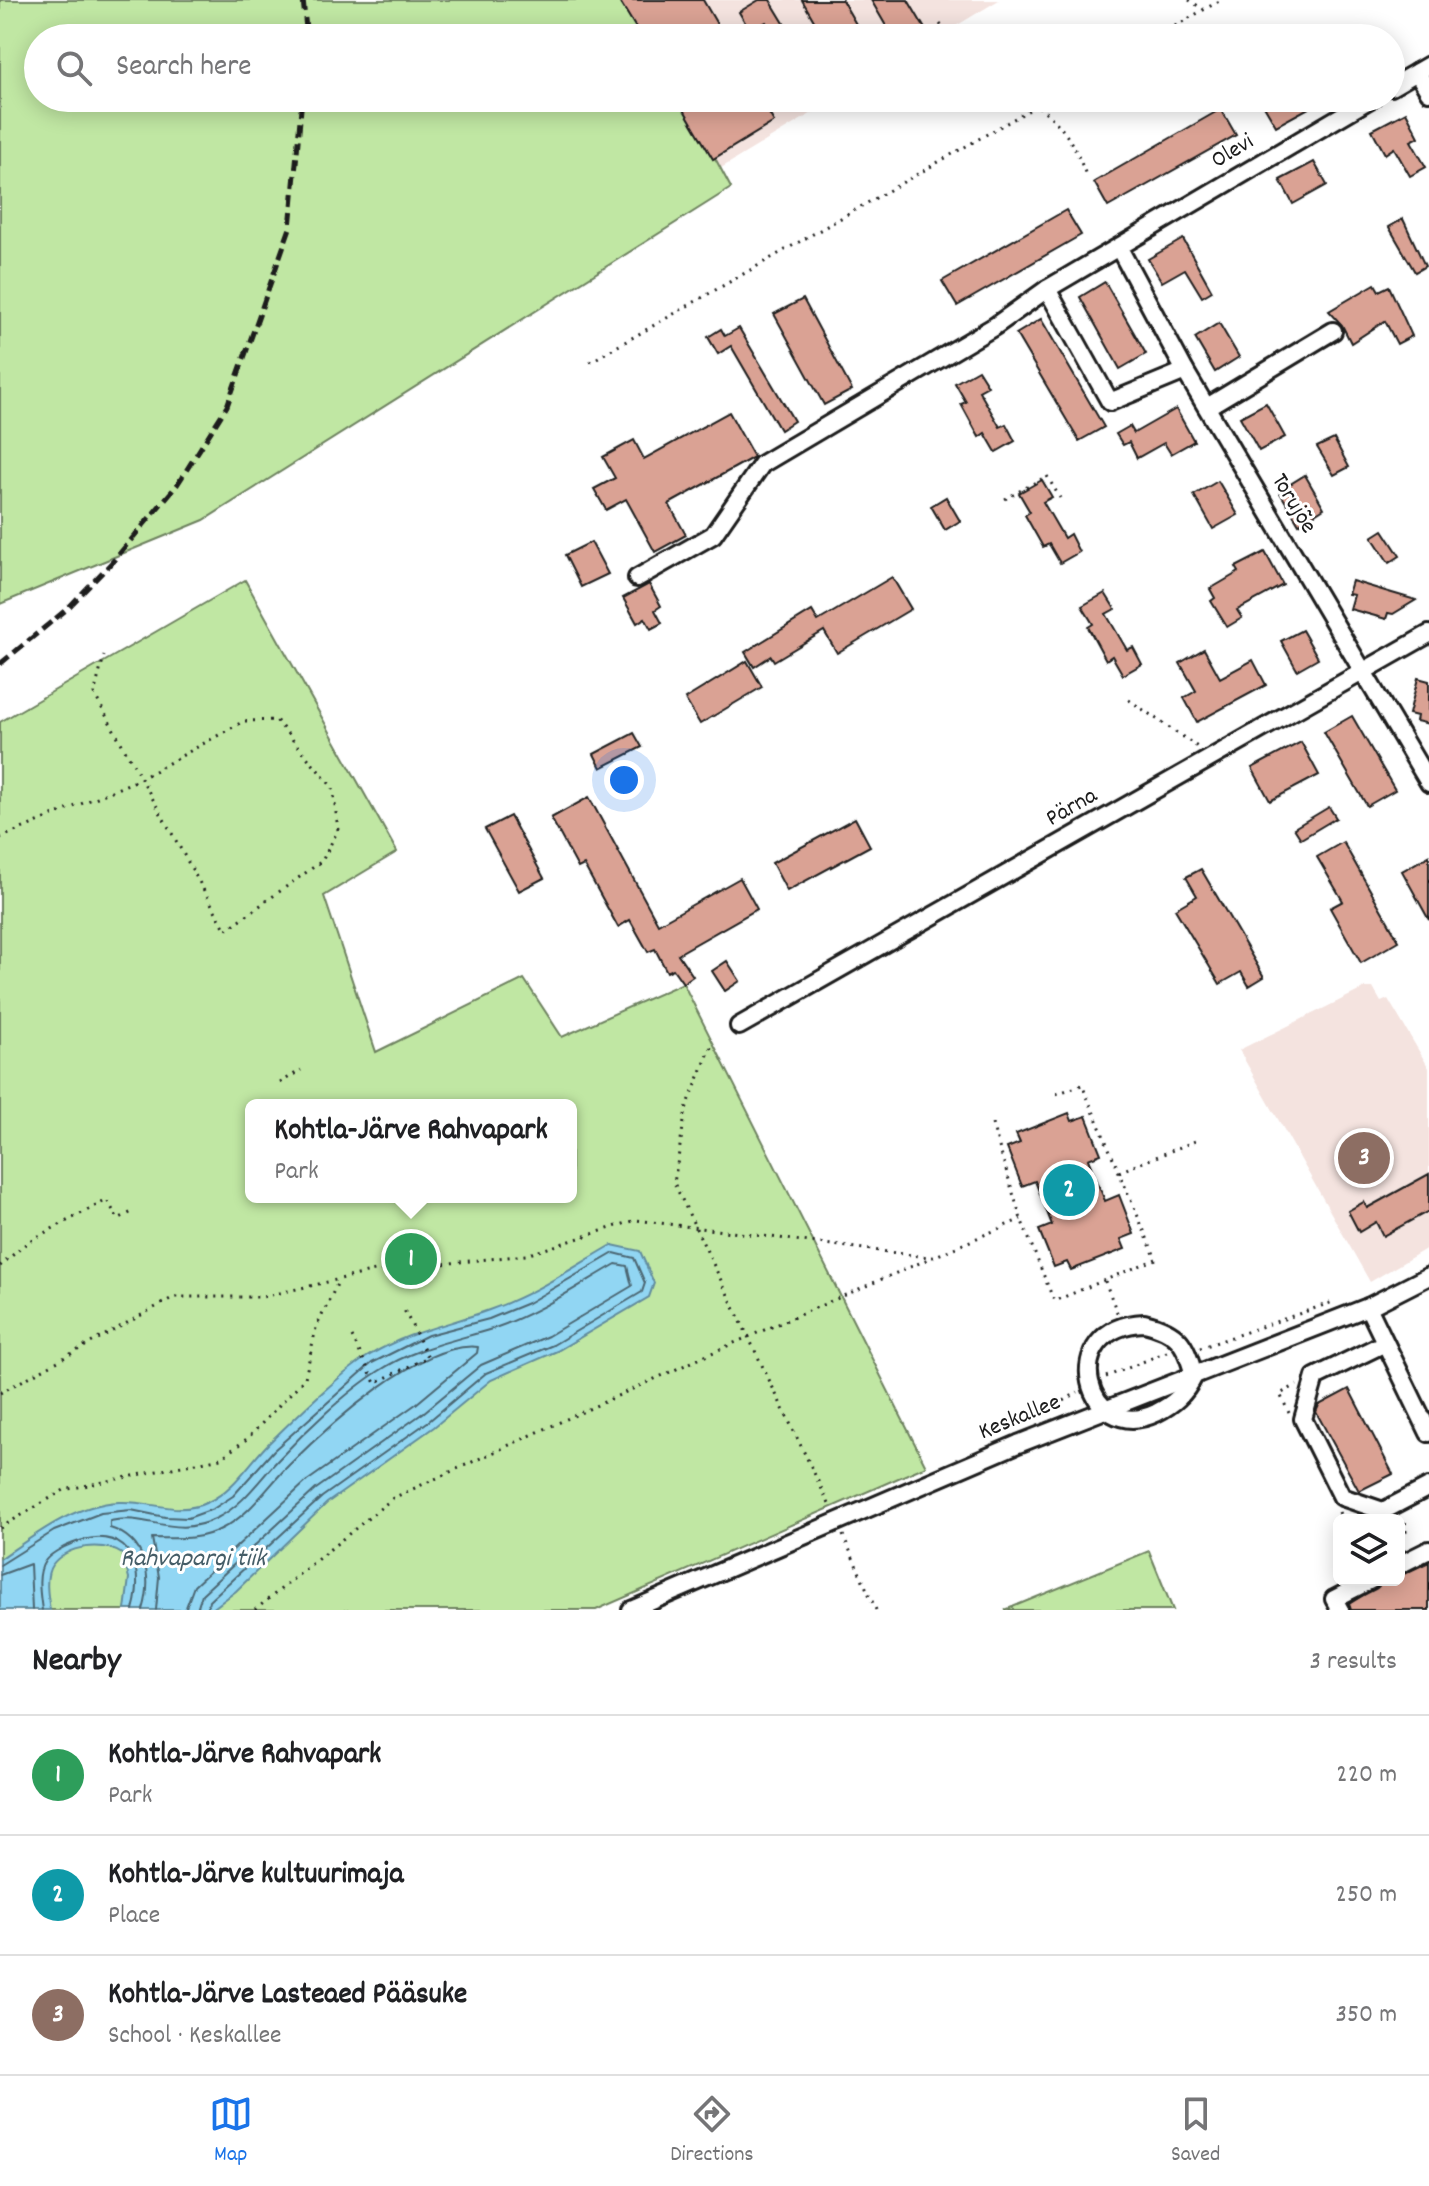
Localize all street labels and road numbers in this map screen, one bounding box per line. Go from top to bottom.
street label: Olevi [1205,126,1261,178]
street label: Torujõe [1262,467,1324,541]
street label: Pärna [1040,779,1105,836]
street label: Keskallee [974,1386,1066,1450]

